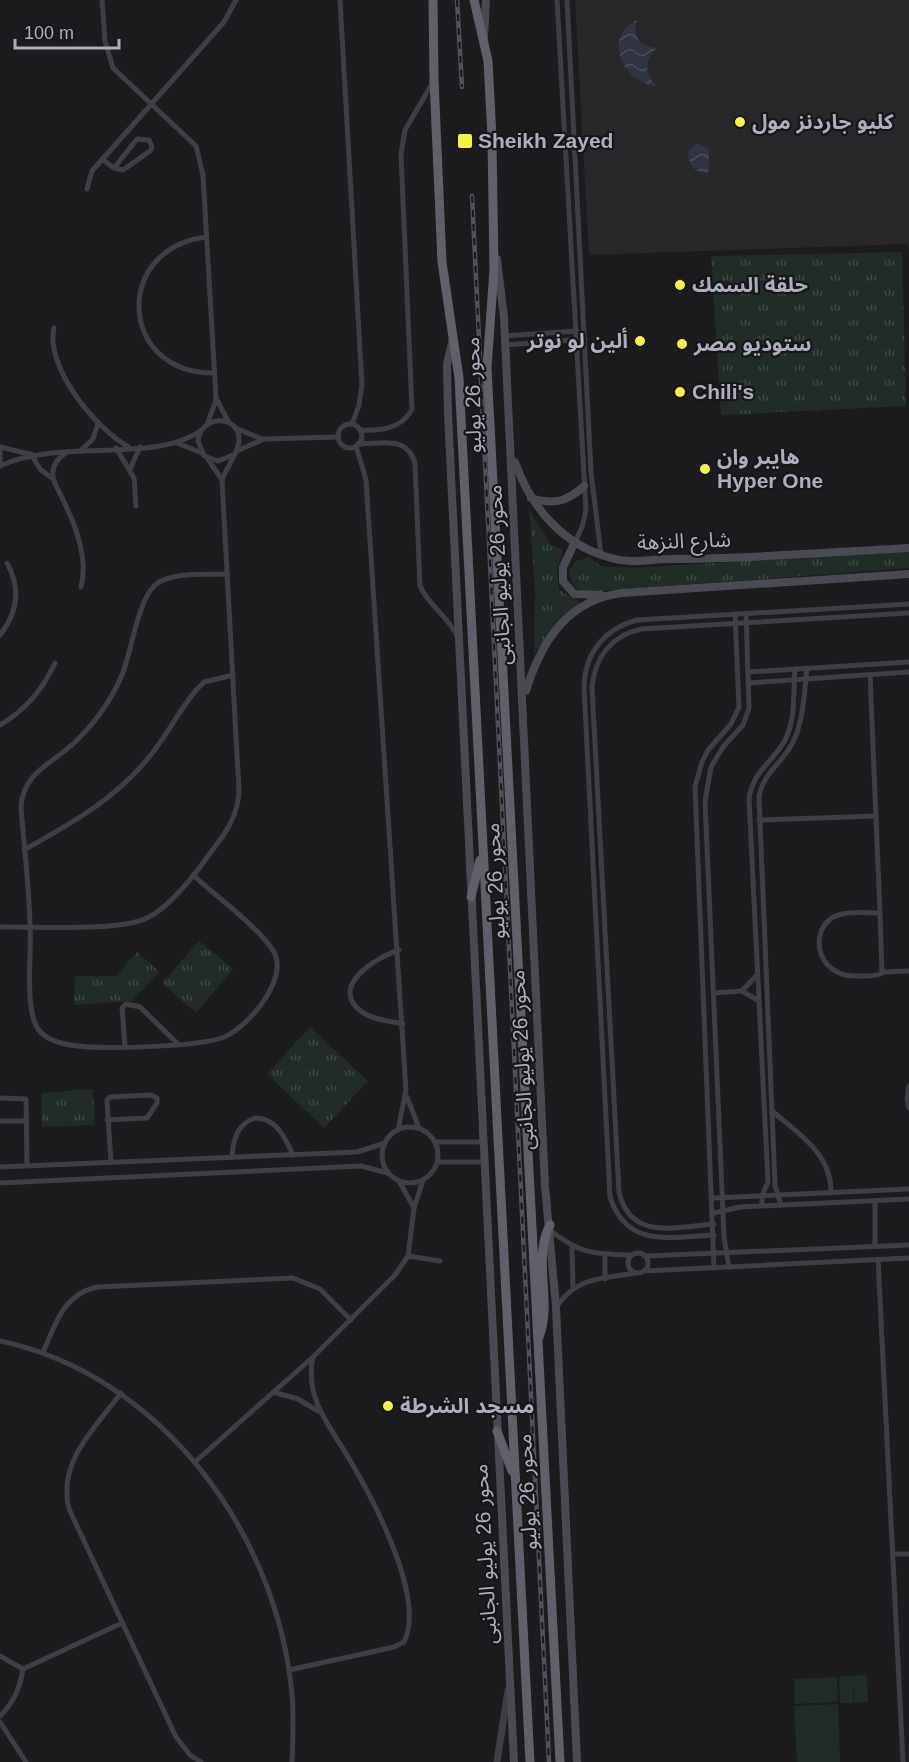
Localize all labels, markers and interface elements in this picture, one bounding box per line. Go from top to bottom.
scale bar [15,12,118,50]
text: 100 m [24,23,74,43]
place label: كليو جاردنز مول [752,110,894,134]
marker: كليو جاردنز مول [733,115,747,129]
place label: Sheikh Zayed [478,129,613,152]
marker: Sheikh Zayed [456,132,474,150]
place label: حلقة السمك [692,273,808,296]
marker: حلقة السمك [673,278,687,292]
place label: ألين لو نوتر [526,327,628,353]
place label: ستوديو مصر [693,332,812,356]
marker: ألين لو نوتر [633,334,647,348]
street label: محور 26 يوليو [460,337,486,453]
marker: ستوديو مصر [675,337,689,351]
place label: Chili's [692,380,754,403]
marker: Chili's [673,385,687,399]
place label: هايبر وان Hyper One [717,445,823,492]
marker: هايبر وان Hyper One [698,462,712,476]
street label: محور 26 يوليو الجانبى [482,484,516,666]
street label: شارع النزهة [637,527,732,558]
street label: محور 26 يوليو [480,822,510,940]
street label: محور 26 يوليو الجانبى [505,969,539,1151]
place label: مسجد الشرطة [400,1394,535,1418]
marker: مسجد الشرطة [381,1399,395,1413]
street label: محور 26 يوليو [512,1433,542,1551]
street label: محور 26 يوليو الجانبى [468,1463,502,1645]

